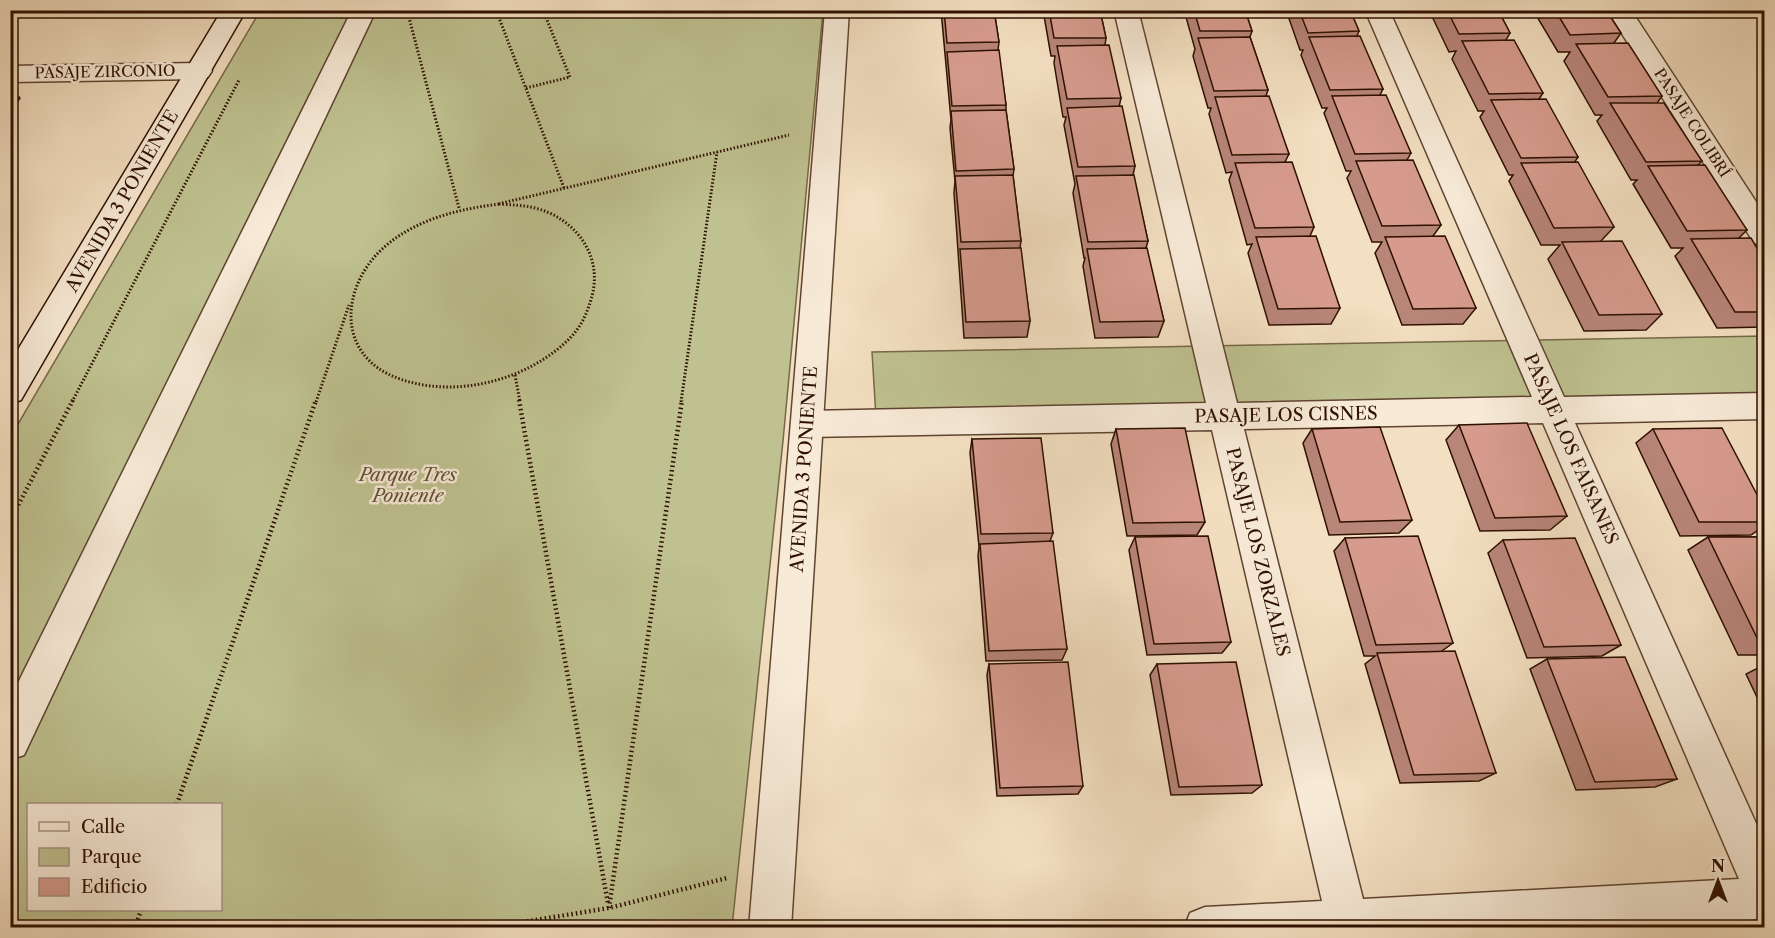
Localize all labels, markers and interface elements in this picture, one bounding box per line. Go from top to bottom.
street label: PASAJE ZIRCONIO [35,61,175,82]
street label: PASAJE COLIBRÍ [1650,65,1735,181]
street label: AVENIDA 3 PONIENTE [60,106,183,297]
street label: PASAJE LOS FAISANES [1519,350,1623,548]
street label: AVENIDA 3 PONIENTE [786,365,822,574]
street label: PASAJE LOS CISNES [1194,402,1378,428]
street label: PASAJE LOS ZORZALES [1221,445,1295,659]
park label: Parque Tres Poniente [357,464,457,507]
legend [27,803,222,911]
text: Calle [81,816,125,838]
text: Parque [81,846,142,868]
north arrow [1688,851,1748,911]
text: N [1711,856,1725,876]
text: Edificio [81,876,147,898]

